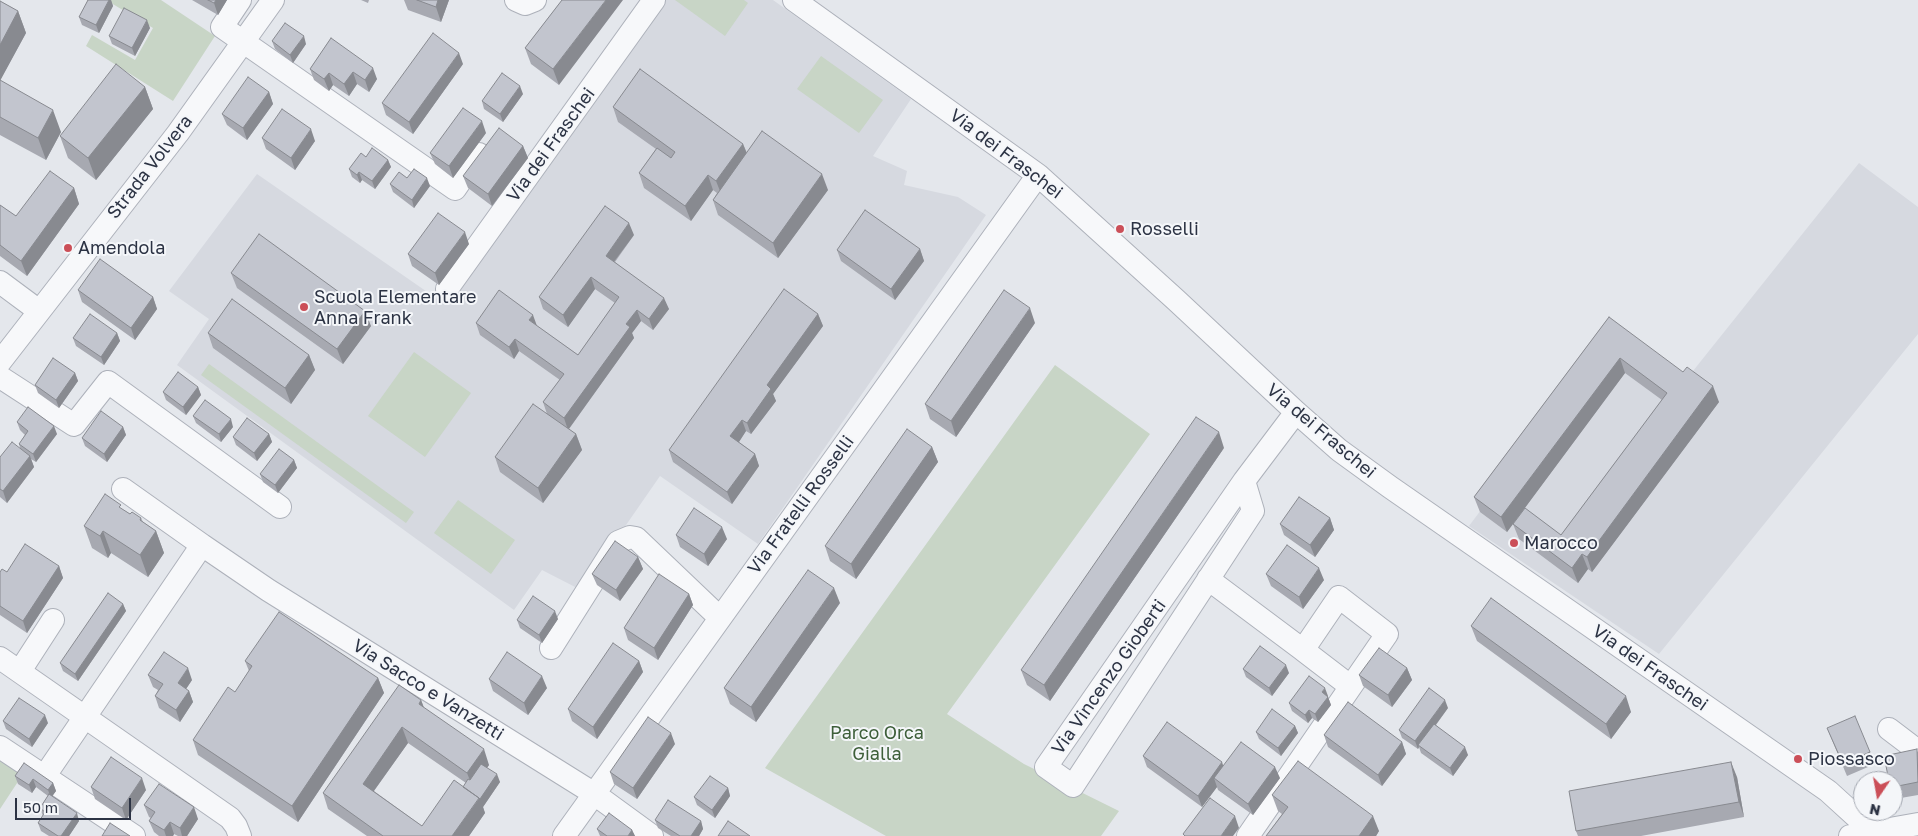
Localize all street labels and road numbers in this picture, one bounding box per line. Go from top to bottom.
street label: Via dei Fraschei [502,84,600,206]
street label: Via dei Fraschei [945,105,1067,203]
street label: Strada Volvera [103,111,197,223]
street label: Via dei Fraschei [1262,379,1380,483]
street label: Via Fratelli Rosselli [743,431,859,579]
street label: Via Vincenzo Gioberti [1047,595,1171,759]
street label: Via dei Fraschei [1588,620,1712,716]
street label: Via Sacco e Vanzetti [349,635,507,745]

